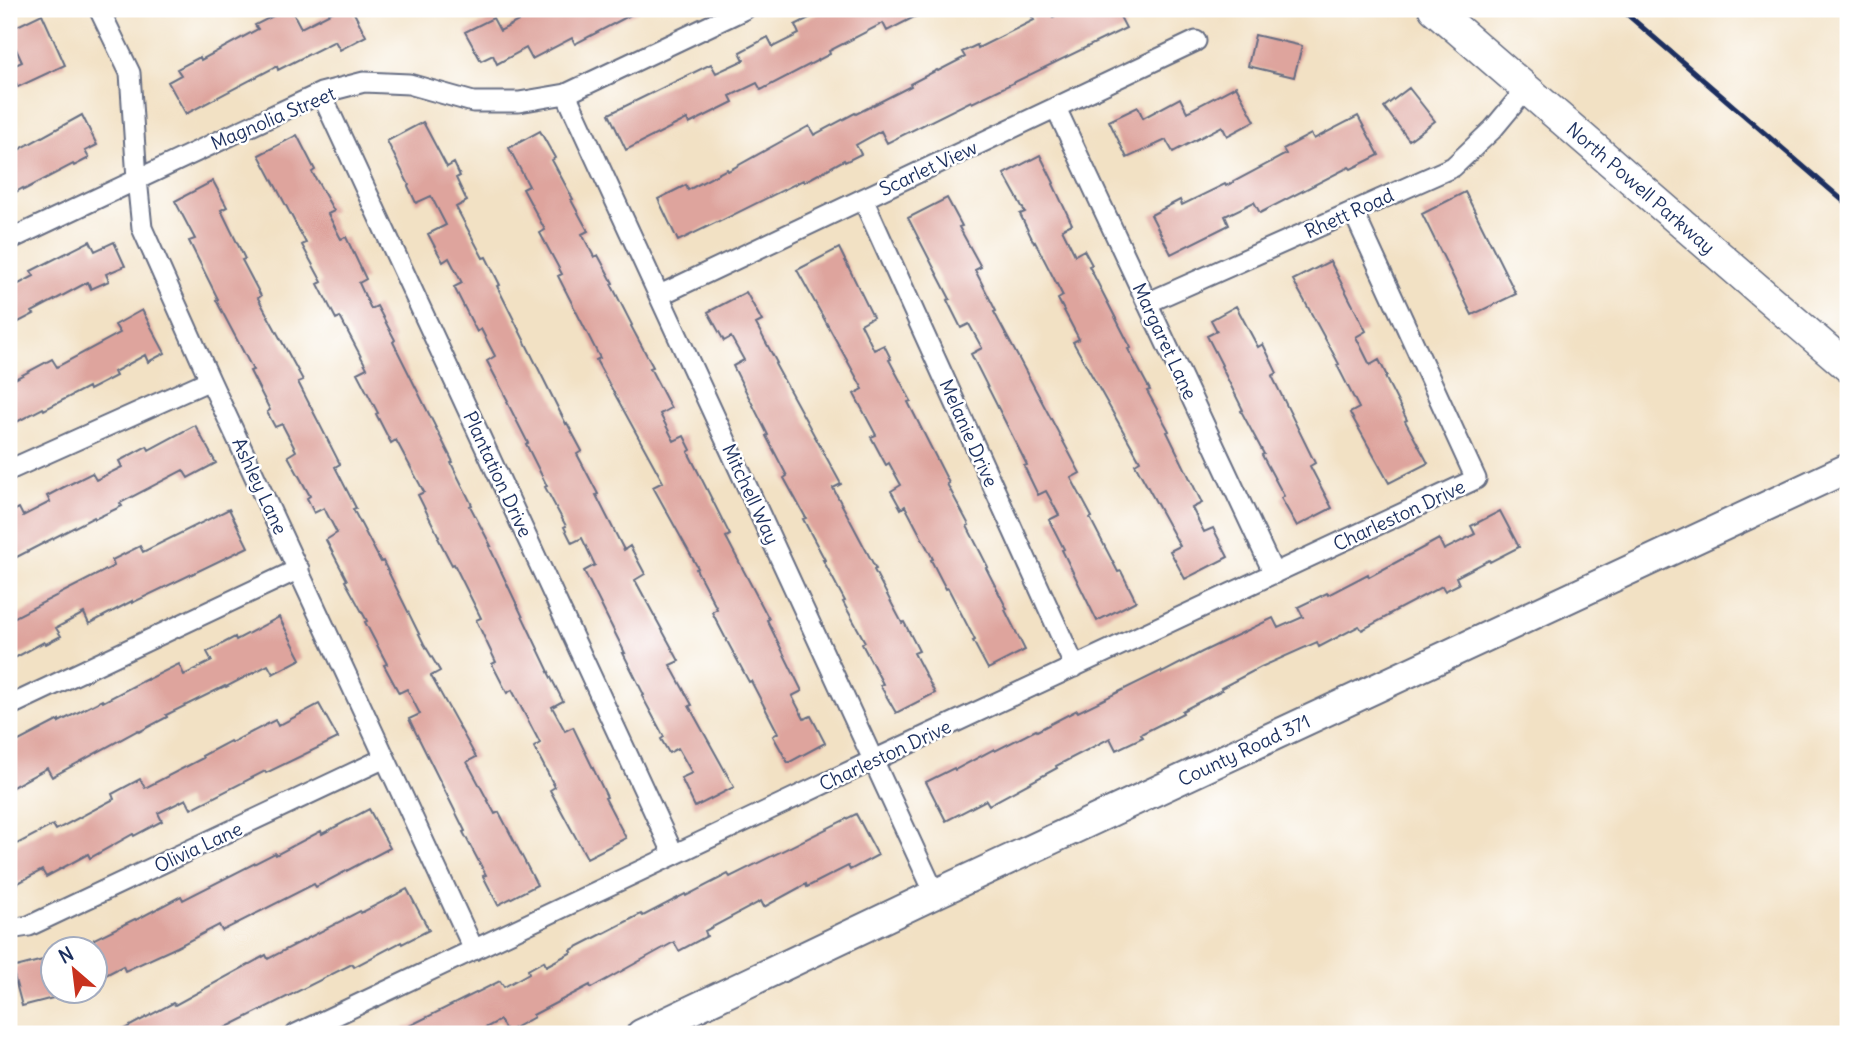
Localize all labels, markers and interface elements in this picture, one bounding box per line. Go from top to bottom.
street label: Magnolia Street [207,81,339,155]
street label: North Powell Parkway [1562,117,1720,259]
street label: Scarlet View [875,135,981,201]
street label: Rhett Road [1301,183,1397,243]
street label: Margaret Lane [1128,279,1202,403]
street label: Melanie Drive [935,375,1003,491]
street label: Plantation Drive [458,407,538,541]
street label: Ashley Lane [227,434,293,538]
street label: Mitchell Way [717,440,785,548]
street label: Charleston Drive [1329,474,1469,556]
street label: County Road 371 [1174,709,1314,791]
street label: Charleston Drive [815,714,955,796]
street label: Olivia Lane [150,816,246,878]
north arrow [38,934,108,1004]
text: N [55,941,77,969]

